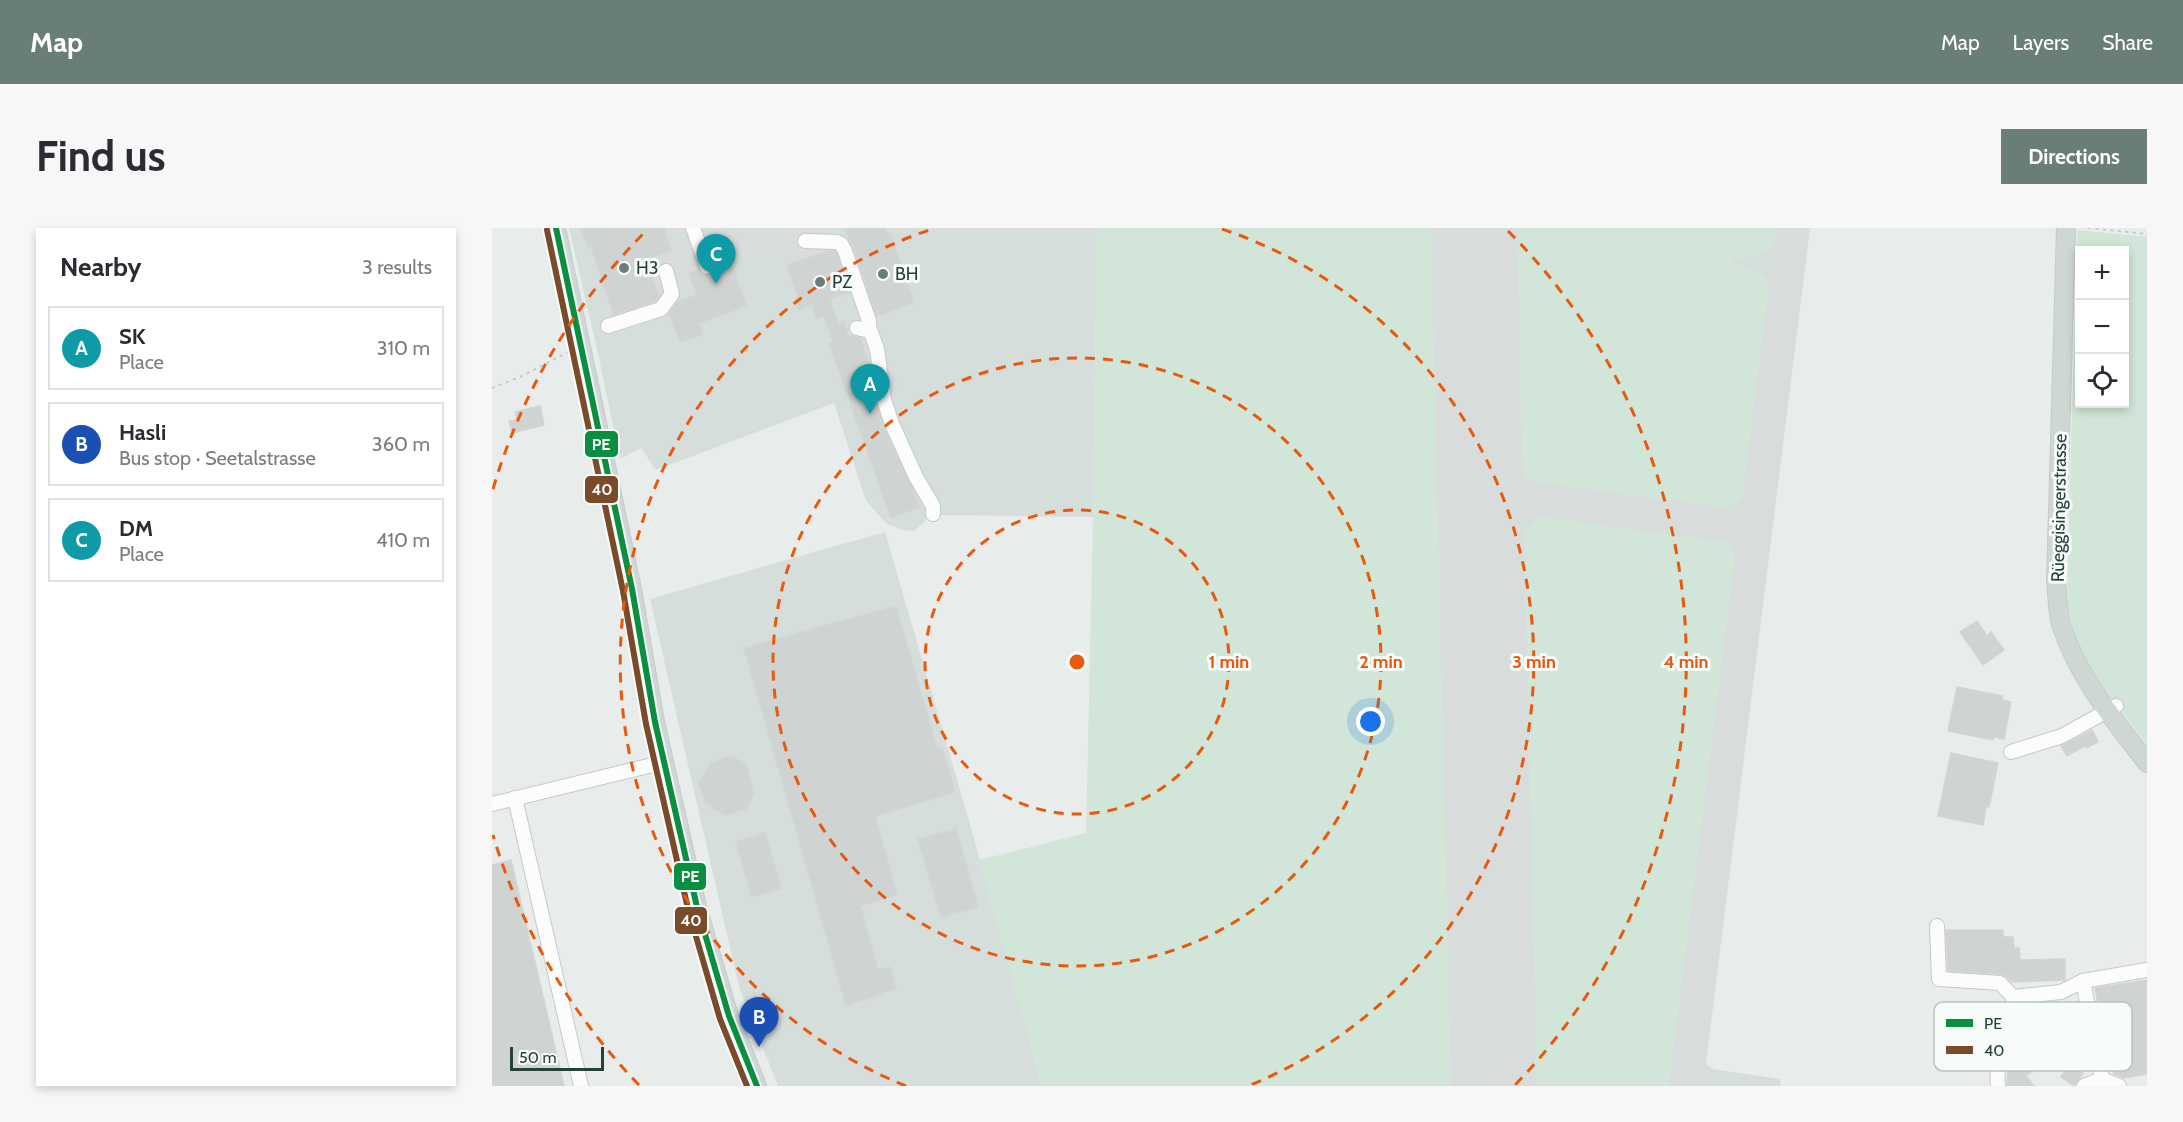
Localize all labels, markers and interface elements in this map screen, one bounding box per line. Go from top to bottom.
text: Map [30,25,83,59]
text: Map [1941,30,1980,55]
text: Layers [2013,30,2069,55]
text: Share [2102,30,2153,55]
button: Directions [2001,129,2147,184]
text: Find us [36,130,165,182]
pin: C [696,235,736,284]
map controls [2075,246,2129,408]
button: + [2075,246,2129,300]
text: Nearby [60,251,141,283]
text: 3 results [362,255,432,279]
place label: H3 [636,257,658,279]
marker: H3 [617,261,631,275]
place label: BH [895,263,918,285]
marker: BH [876,267,890,281]
place label: PZ [832,271,852,293]
marker: PZ [813,275,827,289]
button: − [2075,300,2129,354]
text: SK [119,323,146,350]
text: A [75,336,88,360]
text: 310 m [377,336,430,360]
text: Place [119,350,164,374]
button: locate [2075,354,2129,408]
pin: A [850,364,890,414]
text: Hasli [119,419,166,446]
line badge: PE [584,430,619,458]
text: B [75,432,88,456]
text: 360 m [372,432,430,456]
street label: Rüeggisingerstrasse [2047,434,2071,582]
text: PE [592,435,610,454]
text: Bus stop · Seetalstrasse [119,446,316,470]
line badge: 40 [584,475,619,504]
text: 40 [591,480,613,499]
text: DM [119,515,153,542]
text: C [75,528,88,552]
text: 410 m [376,528,430,552]
text: Place [119,542,164,566]
text: 1 min [1209,651,1249,673]
text: 2 min [1359,651,1403,673]
text: 3 min [1512,651,1556,673]
text: 4 min [1663,651,1709,673]
centre of rings [1067,652,1087,672]
your location [1356,707,1385,736]
line badge: PE [673,862,707,891]
text: PE [681,867,699,886]
line badge: 40 [674,906,708,935]
text: 40 [680,911,702,930]
pin: B [740,998,778,1047]
legend [1934,1002,2132,1071]
text: PE [1984,1014,2002,1033]
text: 40 [1984,1041,2004,1060]
scale bar [510,1044,604,1072]
text: 50 m [519,1048,556,1067]

